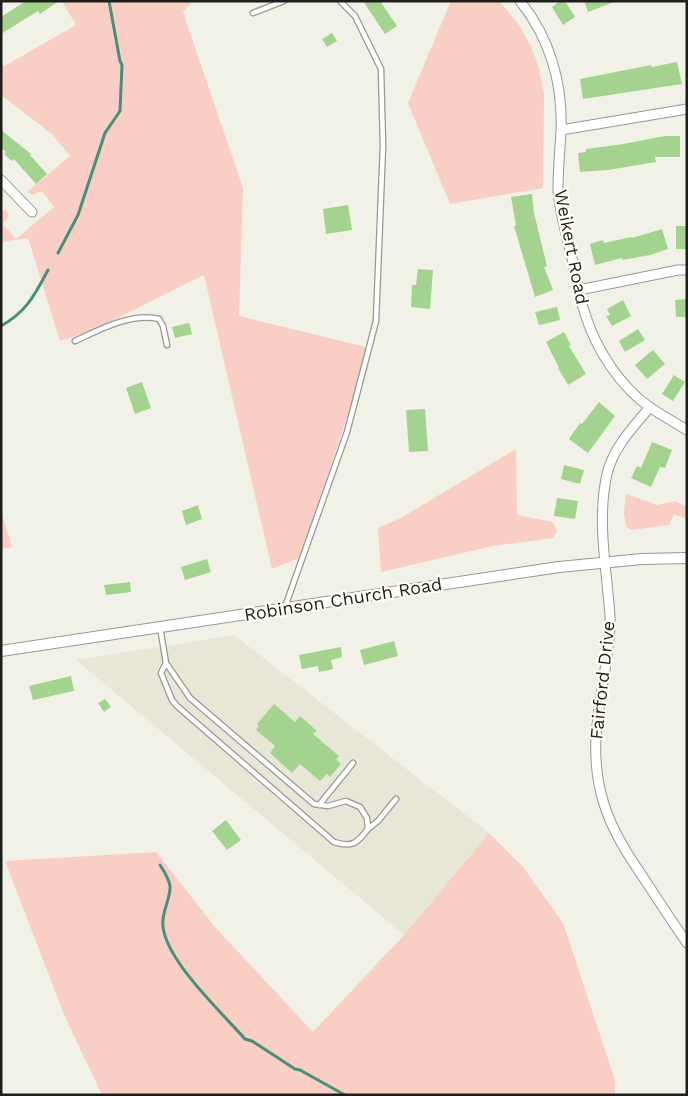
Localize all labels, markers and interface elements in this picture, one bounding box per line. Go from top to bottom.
street label: Weikert Road [551,188,593,306]
street label: Robinson Church Road [242,573,444,625]
street label: Fairford Drive [585,620,619,740]

